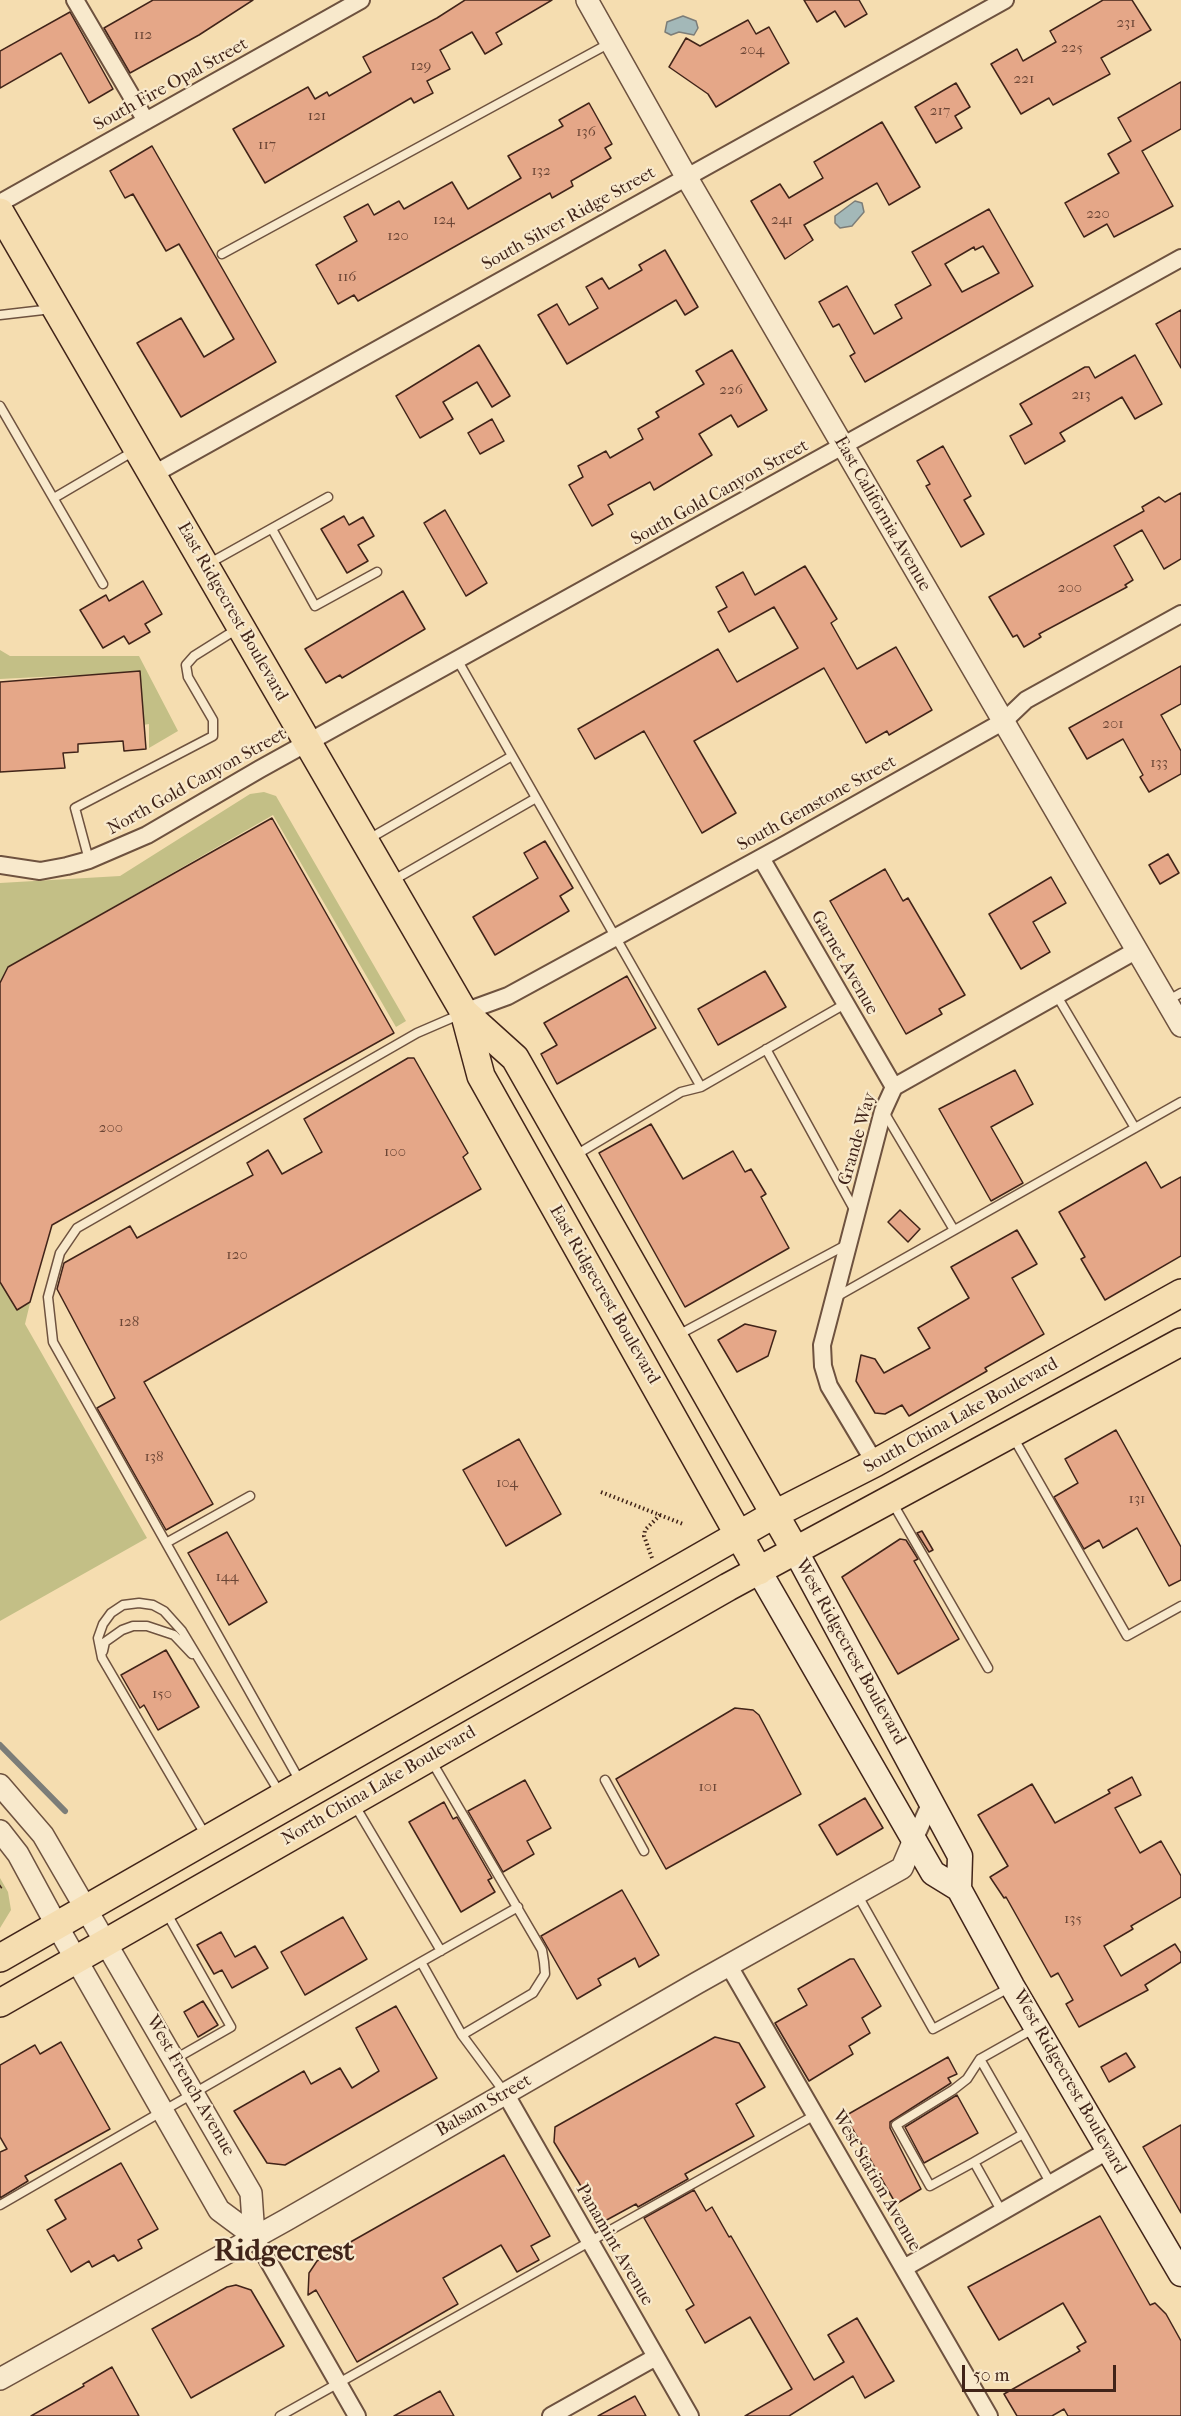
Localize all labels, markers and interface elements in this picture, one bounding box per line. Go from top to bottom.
house number: 231 [1116,14,1136,32]
house number: 112 [134,26,152,44]
street label: South Fire Opal Street [90,34,252,136]
house number: 225 [1061,39,1083,57]
house number: 204 [740,41,764,59]
house number: 129 [411,57,431,75]
house number: 221 [1014,70,1034,88]
house number: 217 [930,102,950,120]
house number: 121 [308,107,326,125]
house number: 136 [576,123,596,141]
house number: 117 [258,136,276,154]
street label: South Silver Ridge Street [478,162,660,276]
house number: 132 [531,162,551,180]
house number: 220 [1086,205,1110,223]
house number: 124 [433,211,455,229]
house number: 241 [771,211,793,229]
house number: 120 [387,227,409,245]
house number: 116 [338,268,356,286]
house number: 226 [719,381,743,399]
house number: 213 [1071,386,1091,404]
street label: East California Avenue [829,433,935,595]
street label: South Gold Canyon Street [628,435,812,551]
street label: East Ridgecrest Boulevard [172,519,292,705]
house number: 200 [1058,579,1082,597]
house number: 201 [1102,715,1124,733]
street label: North Gold Canyon Street [104,724,290,840]
street label: South Gemstone Street [734,751,900,857]
house number: 133 [1150,754,1168,772]
street label: Garnet Avenue [806,907,882,1019]
street label: Grande Way [834,1090,882,1188]
house number: 200 [99,1119,123,1137]
house number: 100 [384,1143,406,1161]
street label: East Ridgecrest Boulevard [544,1202,664,1388]
house number: 120 [226,1246,248,1264]
house number: 128 [119,1313,139,1331]
street label: South China Lake Boulevard [860,1354,1062,1478]
house number: 138 [144,1448,164,1466]
house number: 104 [496,1474,518,1492]
house number: 131 [1129,1490,1145,1508]
street label: West Ridgecrest Boulevard [790,1555,910,1749]
house number: 144 [215,1568,239,1586]
house number: 150 [152,1685,172,1703]
street label: North China Lake Boulevard [278,1722,480,1850]
house number: 101 [699,1778,717,1796]
house number: 135 [1064,1910,1082,1928]
street label: West Ridgecrest Boulevard [1007,1986,1131,2178]
street label: West French Avenue [141,2012,239,2160]
street label: Balsam Street [433,2070,535,2142]
street label: West Station Avenue [827,2107,925,2255]
street label: Panamint Avenue [570,2180,658,2310]
district label: Ridgecrest [214,2235,354,2271]
scale bar [965,2353,1120,2391]
text: 50 m [973,2365,1009,2386]

